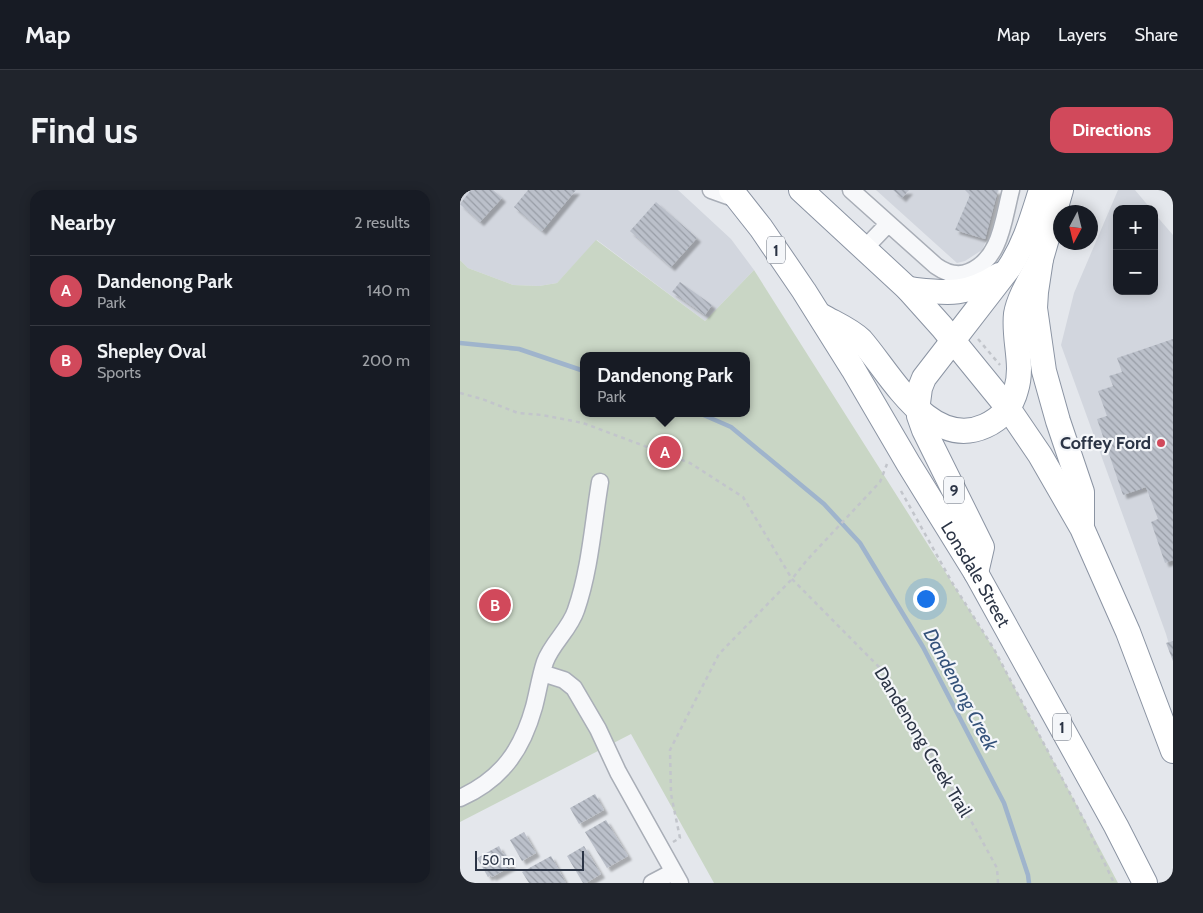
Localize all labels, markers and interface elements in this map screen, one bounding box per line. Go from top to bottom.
text: Map [25,20,71,49]
text: Map [997,24,1030,46]
text: Layers [1058,24,1107,46]
text: Share [1135,24,1178,46]
button: Directions [1050,107,1173,153]
text: Find us [30,109,138,152]
north arrow [1053,205,1098,250]
map controls [1113,205,1158,295]
button: + [1113,205,1158,250]
text: Nearby [50,210,116,235]
text: 2 results [354,213,410,232]
road number: 1 [767,236,785,264]
button: − [1113,250,1158,295]
text: Dandenong Park [97,270,233,293]
text: A [61,281,71,300]
text: 140 m [367,281,410,300]
text: Park [97,293,126,312]
text: Shepley Oval [97,340,206,363]
text: B [61,351,71,370]
text: 200 m [362,351,410,370]
popup [580,352,750,417]
text: Sports [97,363,141,382]
text: Dandenong Park [597,364,733,387]
text: Park [597,387,626,406]
place label: Coffey Ford [1060,432,1151,454]
pin: A [649,433,681,471]
marker: Coffey Ford [1155,437,1167,449]
road number: 9 [944,476,964,504]
street label: Lonsdale Street [936,518,1015,631]
pin: B [479,586,511,624]
your location [913,586,939,612]
water label: Dandenong Creek [919,624,1003,755]
street label: Dandenong Creek Trail [869,663,977,822]
road number: 1 [1053,714,1071,740]
scale bar [475,848,584,871]
text: 50 m [482,851,515,869]

